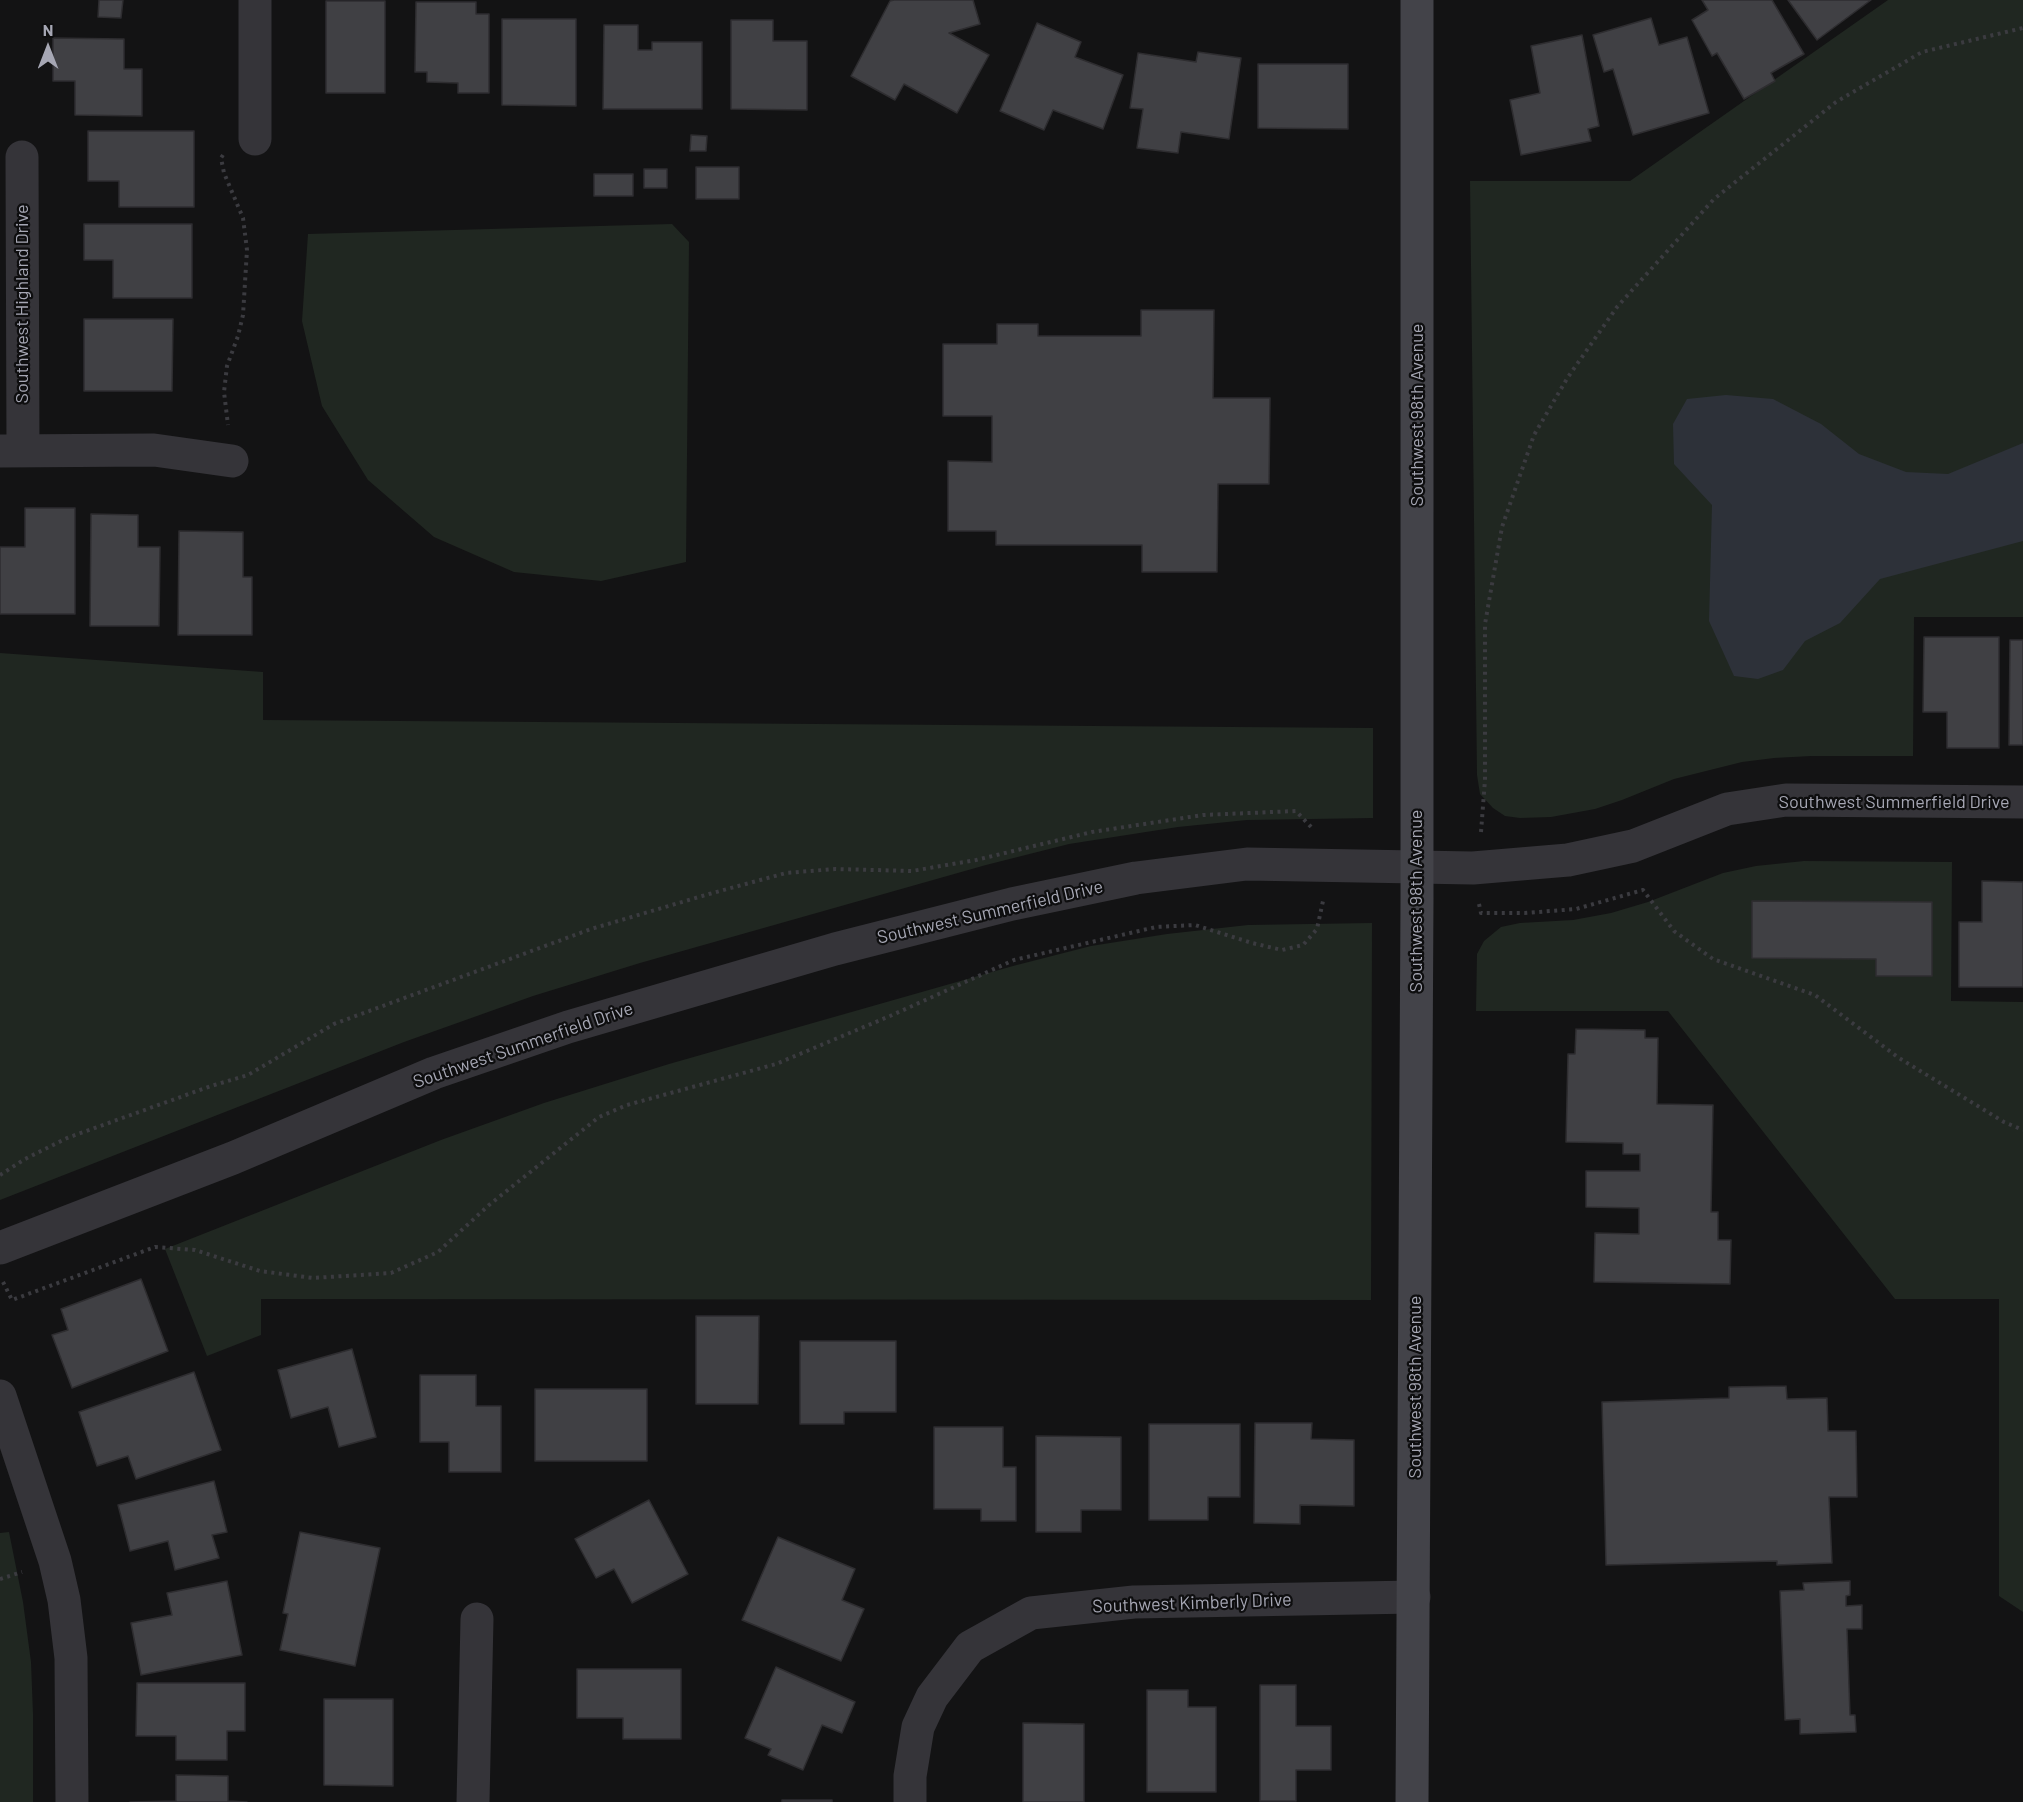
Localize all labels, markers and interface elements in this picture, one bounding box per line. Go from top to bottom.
north arrow [18,18,78,78]
text: N [43,20,53,39]
street label: Southwest Highland Drive [11,204,33,404]
street label: Southwest 98th Avenue [1406,324,1428,506]
street label: Southwest Summerfield Drive [1778,791,2010,813]
street label: Southwest 98th Avenue [1405,810,1427,992]
street label: Southwest Summerfield Drive [875,875,1105,949]
street label: Southwest Summerfield Drive [410,997,636,1093]
street label: Southwest 98th Avenue [1404,1296,1426,1478]
street label: Southwest Kimberly Drive [1092,1589,1292,1617]

